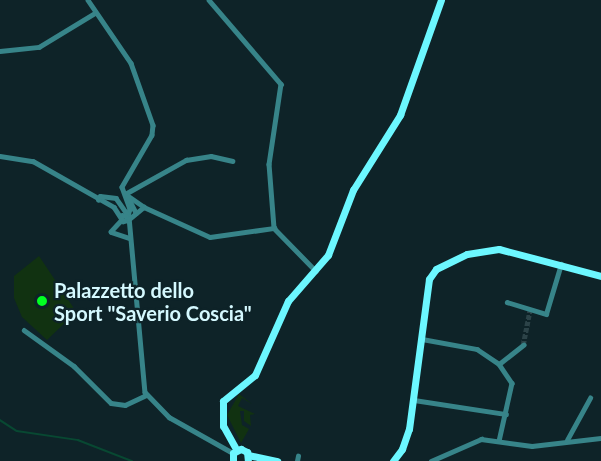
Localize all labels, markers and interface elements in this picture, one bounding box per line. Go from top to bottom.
place label: Palazzetto dello Sport "Saverio Coscia" [54,278,252,325]
marker: Palazzetto dello Sport "Saverio Coscia" [35,294,49,308]

